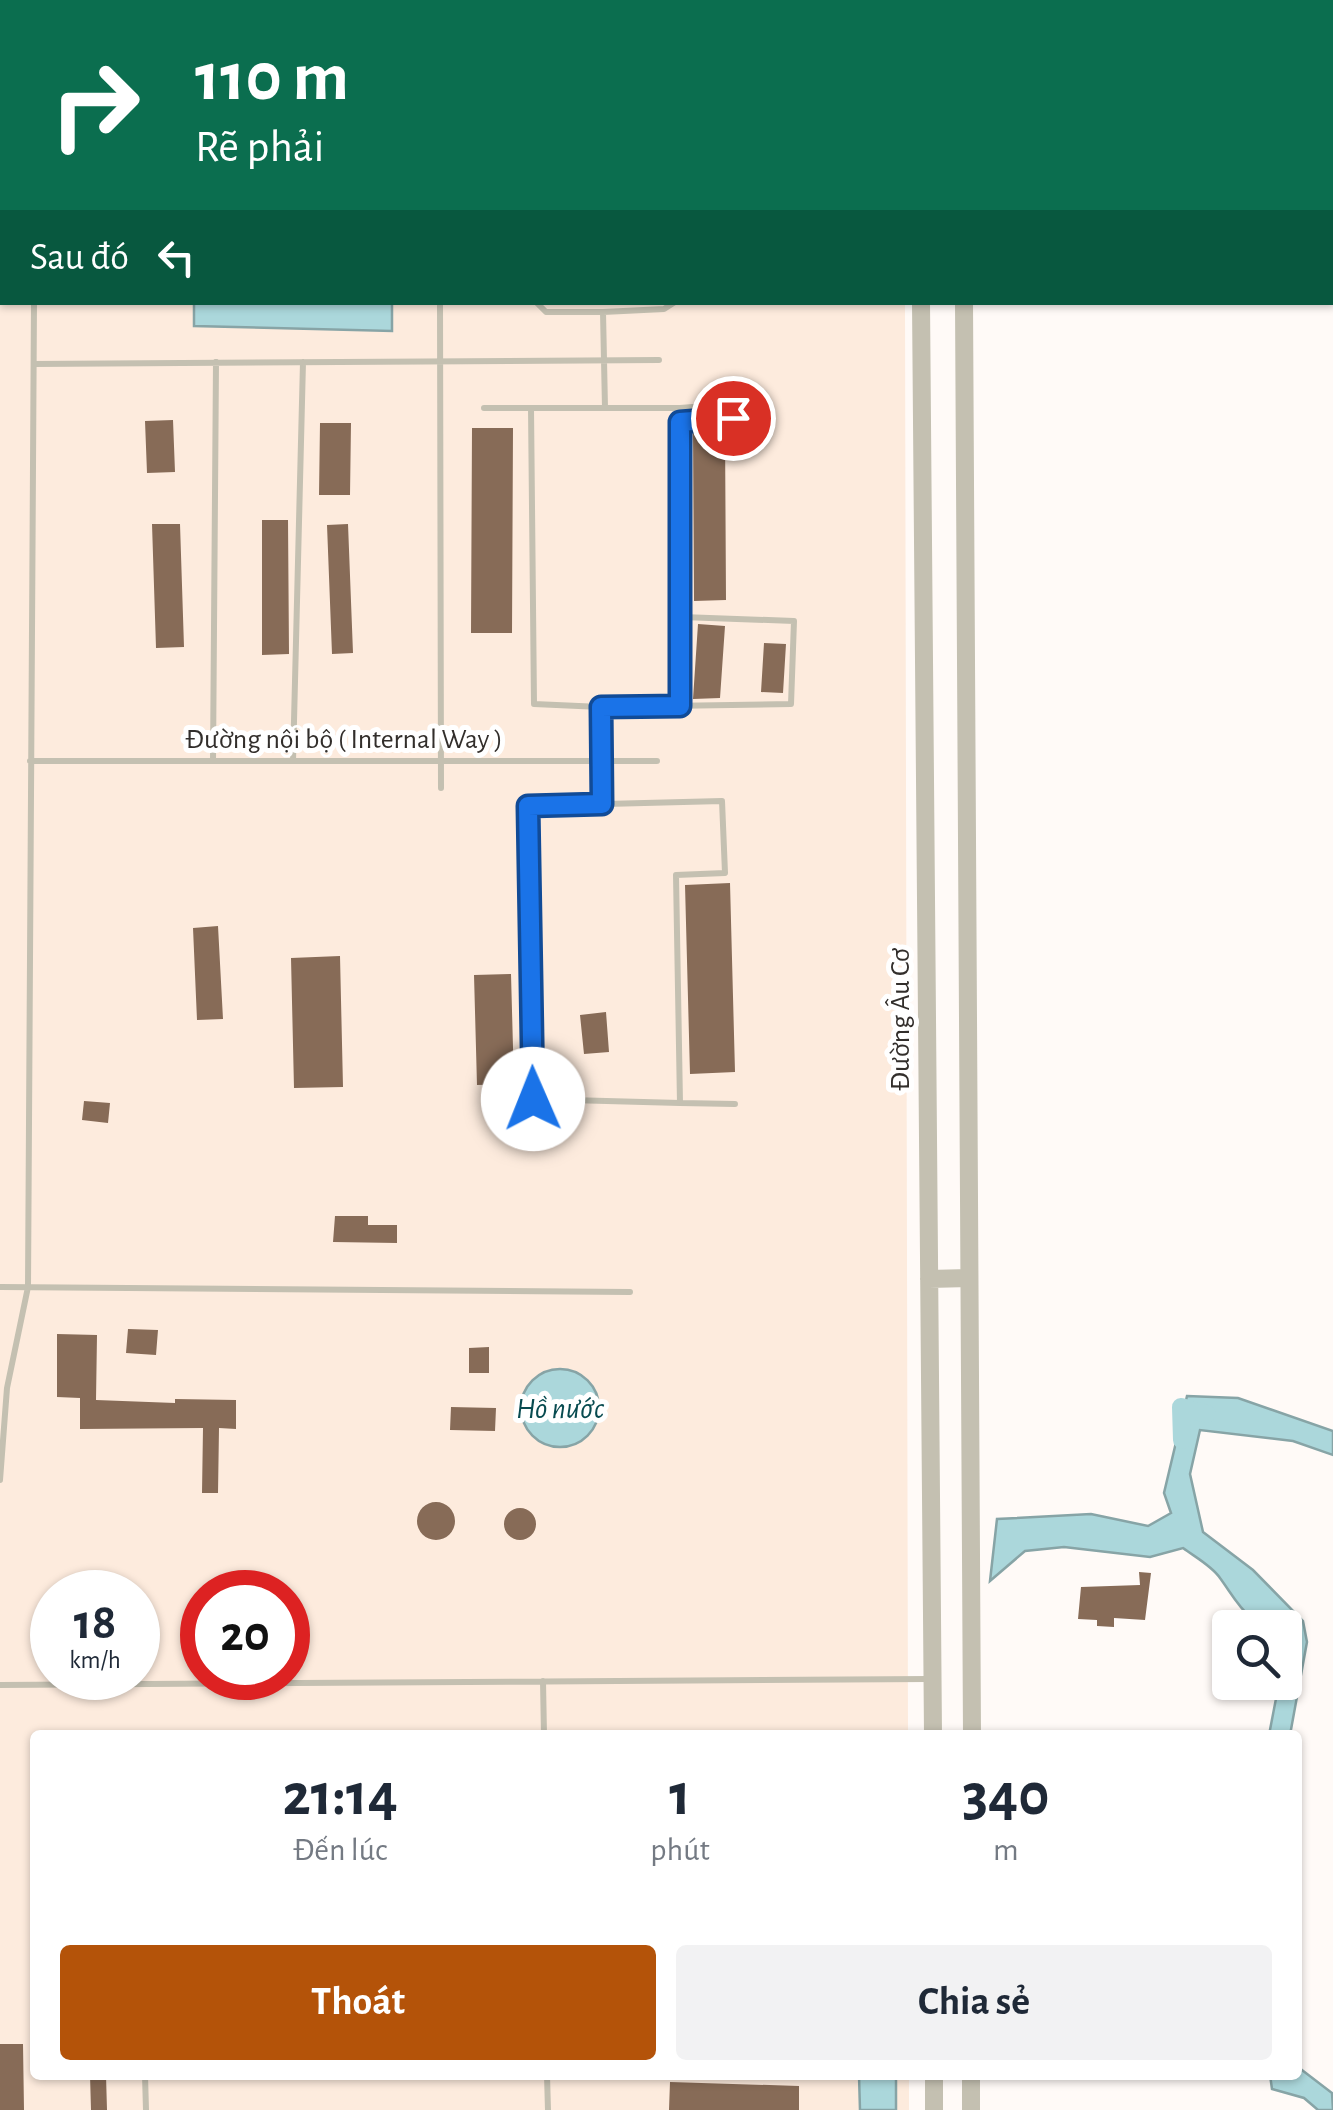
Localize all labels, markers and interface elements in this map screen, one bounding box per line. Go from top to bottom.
icon: right [30,40,160,170]
text: 110 m [195,43,349,113]
text: Rẽ phải [195,125,325,170]
icon: left [149,230,204,285]
text: Sau đó [30,239,129,277]
pin [691,376,776,461]
icon: arrive [706,391,761,446]
street label: Đường nội bộ ( Internal Way ) [185,726,503,754]
street label: Đường Âu Cơ [885,947,915,1091]
position arrow [481,1047,585,1151]
water label: Hồ nước [516,1394,605,1424]
speed limit sign: 20 [180,1570,310,1700]
text: 18 [74,1598,116,1648]
map controls [1212,1610,1302,1700]
button: search [1212,1610,1302,1700]
text: km/h [69,1648,121,1673]
text: 21:14 [282,1766,398,1826]
text: 1 [669,1766,691,1826]
text: 340 [962,1766,1050,1826]
text: Đến lúc [293,1834,387,1866]
text: phút [650,1834,710,1866]
text: m [993,1834,1019,1866]
button: Thoát [60,1945,656,2060]
button: Chia sẻ [676,1945,1272,2060]

